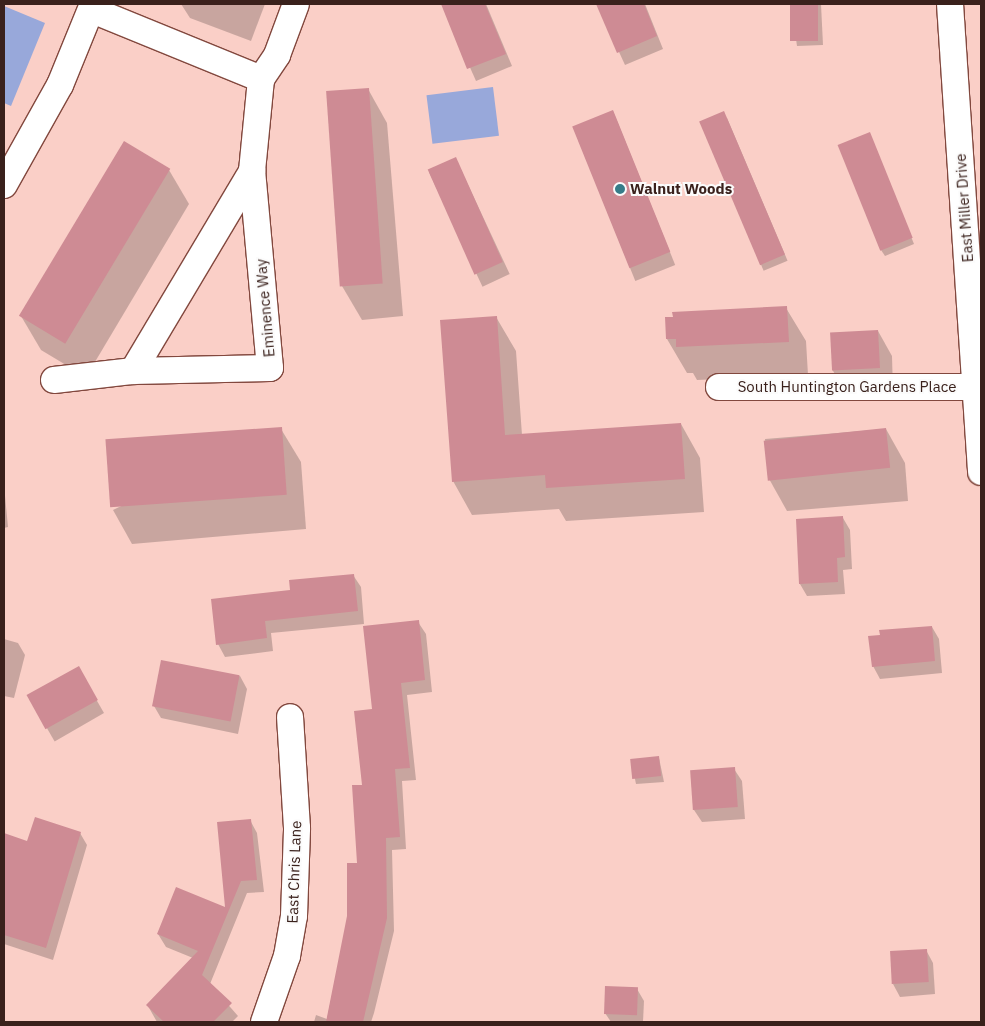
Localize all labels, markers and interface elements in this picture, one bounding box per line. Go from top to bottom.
street label: East Miller Drive [951,153,977,263]
place label: Walnut Woods [630,180,732,198]
marker: Walnut Woods [614,183,626,195]
street label: Eminence Way [252,258,278,358]
street label: South Huntington Gardens Place [738,378,956,396]
street label: East Chris Lane [283,820,305,924]

